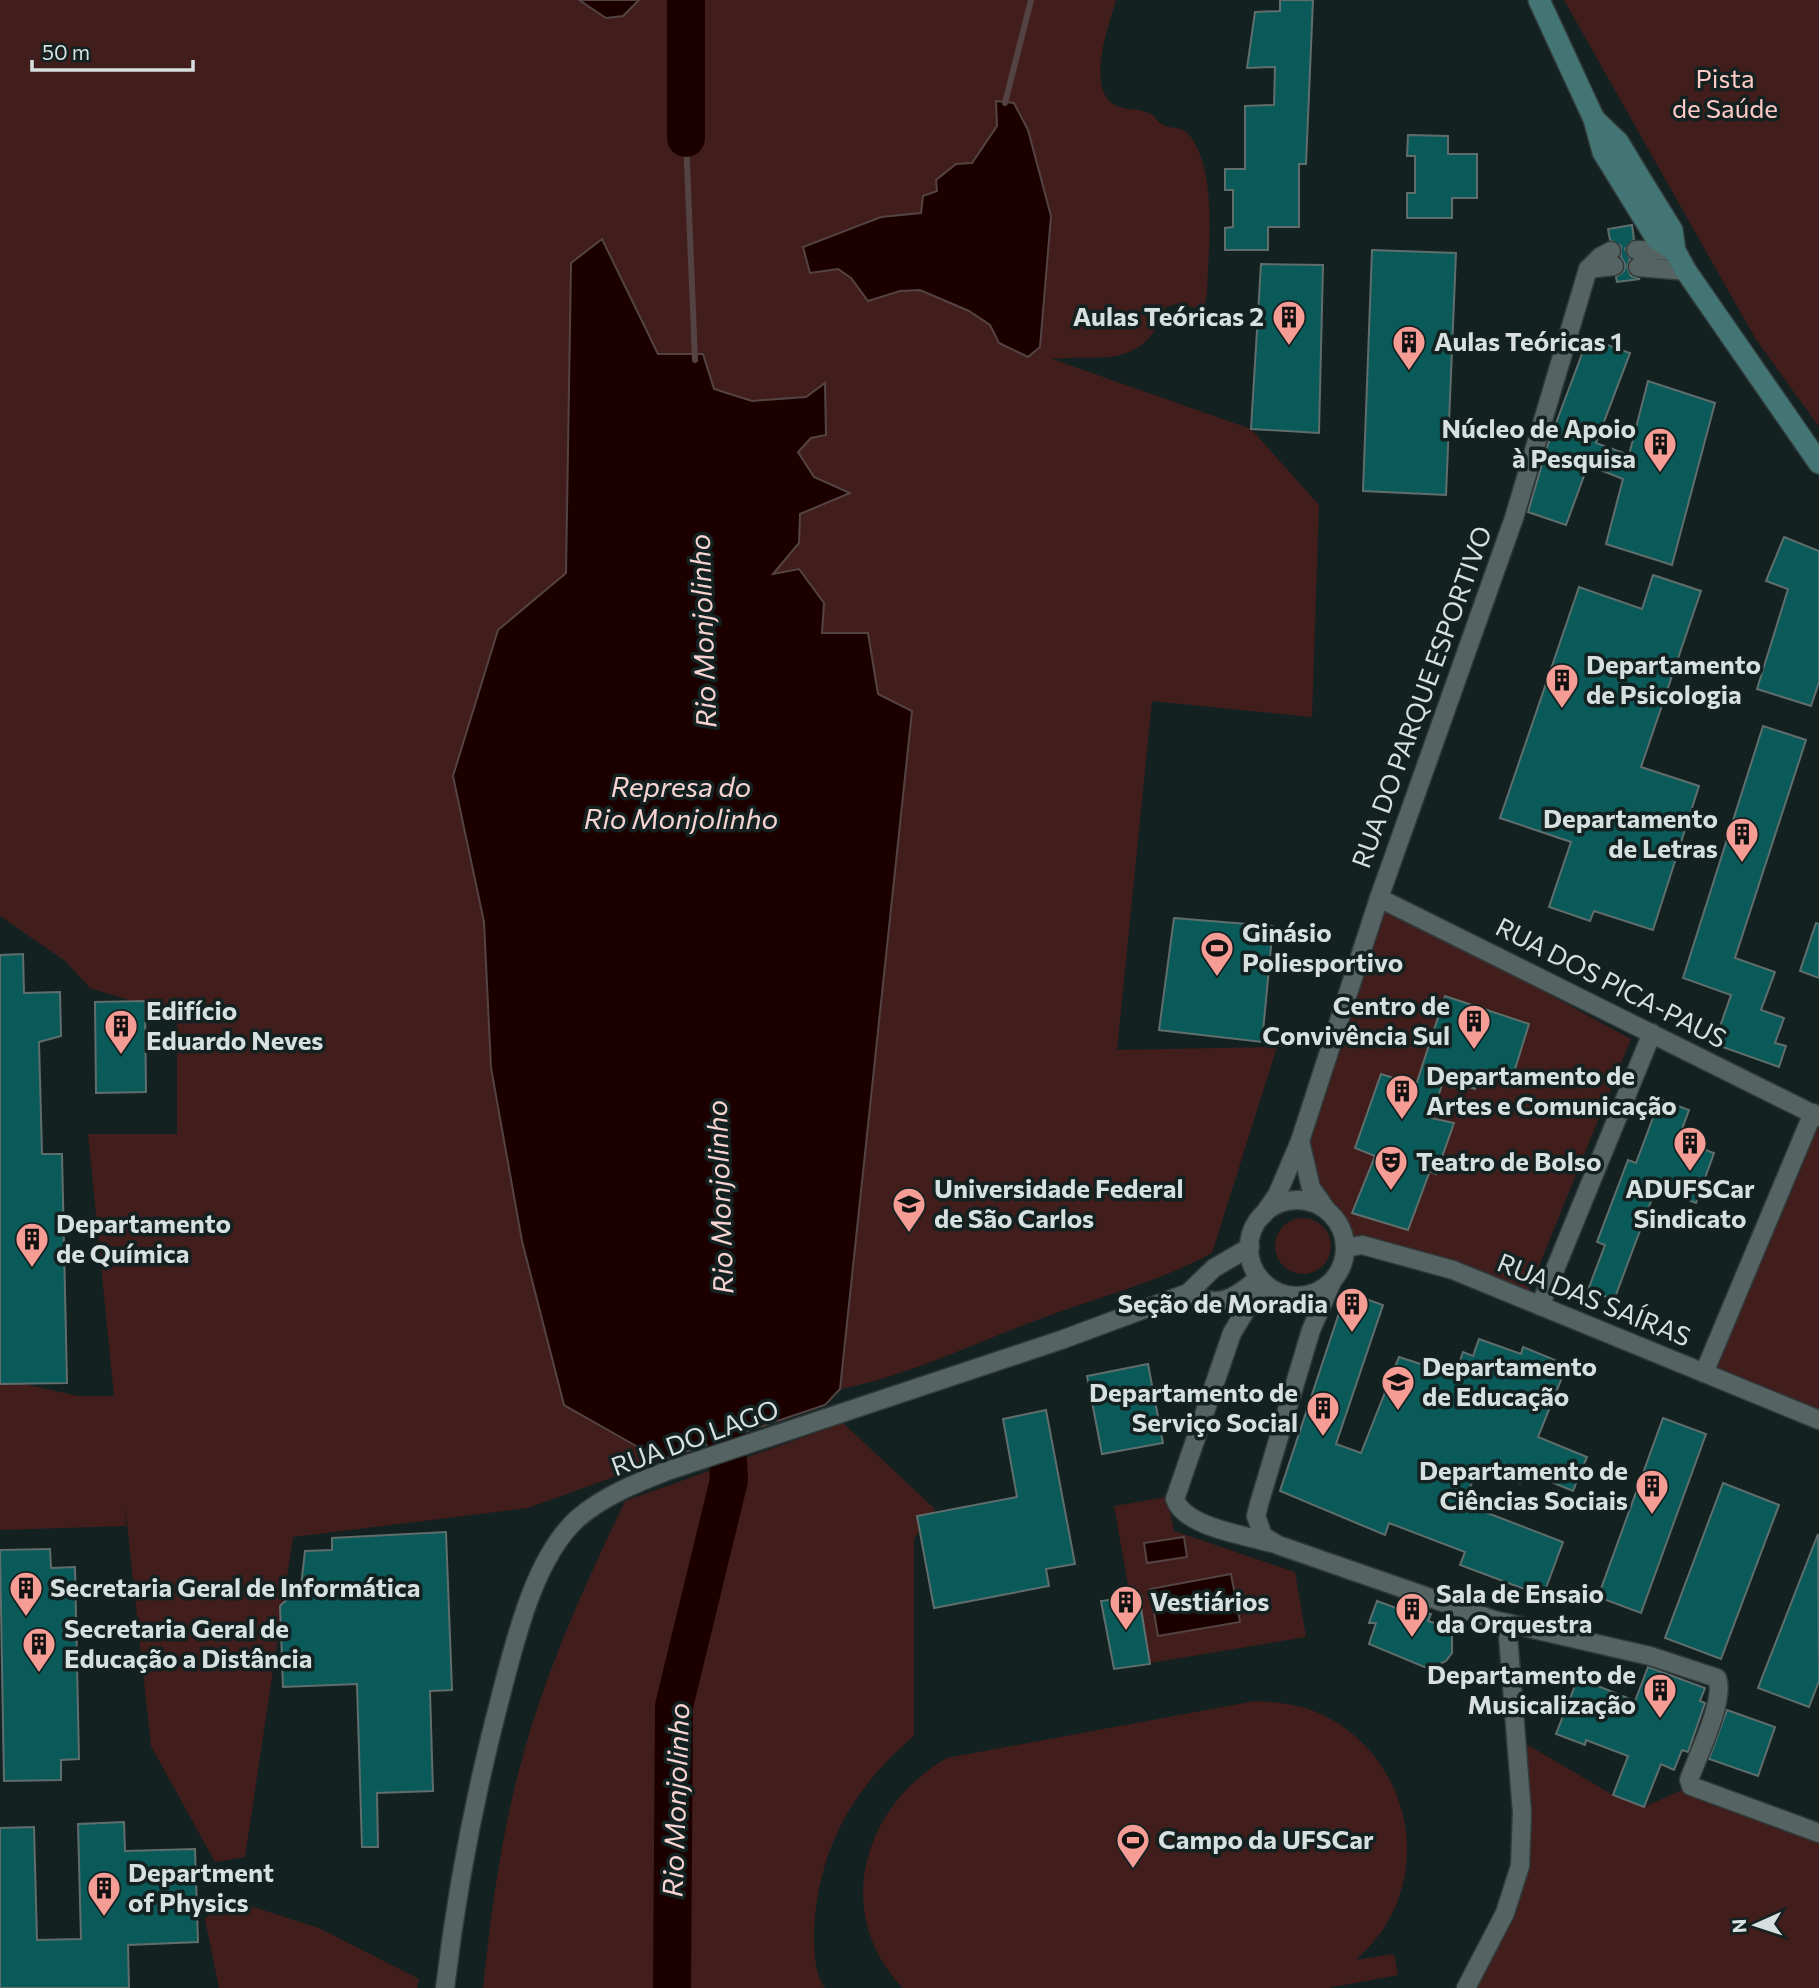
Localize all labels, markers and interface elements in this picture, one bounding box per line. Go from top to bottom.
scale bar [32,28,192,72]
text: 50 m [42,39,90,64]
park label: Pista de Saúde [1672,62,1778,123]
building icon: Aulas Teóricas 2 [1270,298,1308,347]
place label: Aulas Teóricas 2 [1073,300,1264,331]
building icon: Aulas Teóricas 1 [1390,323,1428,372]
place label: Aulas Teóricas 1 [1434,325,1622,356]
place label: Núcleo de Apoio à Pesquisa [1442,412,1636,473]
building icon: Núcleo de Apoio à Pesquisa [1641,425,1679,474]
street label: RUA DO PARQUE ESPORTIVO [1344,521,1497,872]
water label: Rio Monjolinho [682,533,722,729]
place label: Departamento de Psicologia [1586,648,1761,709]
building icon: Departamento de Psicologia [1543,661,1581,710]
water label: Represa do Rio Monjolinho [584,769,778,835]
place label: Departamento de Letras [1543,802,1718,863]
building icon: Departamento de Letras [1723,815,1761,864]
street label: RUA DOS PICA-PAUS [1491,910,1732,1053]
place label: Ginásio Poliesportivo [1242,916,1403,977]
sports icon: Ginásio Poliesportivo [1198,929,1236,978]
place label: Centro de Convivência Sul [1262,989,1450,1050]
place label: Edifício Eduardo Neves [146,994,323,1055]
building icon: Centro de Convivência Sul [1455,1002,1493,1051]
building icon: Edifício Eduardo Neves [102,1007,140,1056]
place label: Departamento de Artes e Comunicação [1426,1059,1677,1120]
building icon: Departamento de Artes e Comunicação [1383,1072,1421,1121]
water label: Rio Monjolinho [699,1099,739,1295]
building icon: ADUFSCar Sindicato [1671,1124,1709,1173]
theatre icon: Teatro de Bolso [1372,1143,1410,1192]
place label: Teatro de Bolso [1416,1145,1601,1176]
place label: Universidade Federal de São Carlos [934,1172,1184,1233]
place label: ADUFSCar Sindicato [1625,1172,1755,1233]
school or university icon: Universidade Federal de São Carlos [890,1185,928,1234]
place label: Departamento de Química [56,1207,231,1268]
building icon: Departamento de Química [13,1220,51,1269]
street label: RUA DAS SAÍRAS [1493,1246,1696,1351]
building icon: Seção de Moradia [1333,1285,1371,1334]
place label: Seção de Moradia [1117,1287,1328,1318]
place label: Departamento de Educação [1422,1350,1597,1411]
school or university icon: Departamento de Educação [1379,1363,1417,1412]
place label: Departamento de Serviço Social [1089,1376,1298,1437]
building icon: Departamento de Serviço Social [1304,1389,1342,1438]
street label: RUA DO LAGO [607,1392,782,1481]
place label: Departamento de Ciências Sociais [1419,1454,1628,1515]
building icon: Departamento de Ciências Sociais [1633,1467,1671,1516]
building icon: Secretaria Geral de Informática [7,1569,45,1618]
place label: Secretaria Geral de Informática [50,1571,420,1602]
place label: Sala de Ensaio da Orquestra [1436,1577,1604,1638]
building icon: Vestiários [1107,1583,1145,1632]
place label: Vestiários [1150,1585,1269,1616]
building icon: Sala de Ensaio da Orquestra [1393,1590,1431,1639]
place label: Secretaria Geral de Educação a Distância [64,1612,313,1673]
building icon: Secretaria Geral de Educação a Distância [20,1625,58,1674]
place label: Departamento de Musicalização [1427,1658,1636,1719]
building icon: Departamento de Musicalização [1641,1671,1679,1720]
water label: Rio Monjolinho [655,1702,695,1898]
sports icon: Campo da UFSCar [1114,1821,1152,1870]
place label: Campo da UFSCar [1158,1823,1374,1854]
place label: Department of Physics [128,1856,274,1917]
building icon: Department of Physics [85,1869,123,1918]
north arrow [1721,1890,1791,1960]
text: N [1727,1918,1750,1934]

